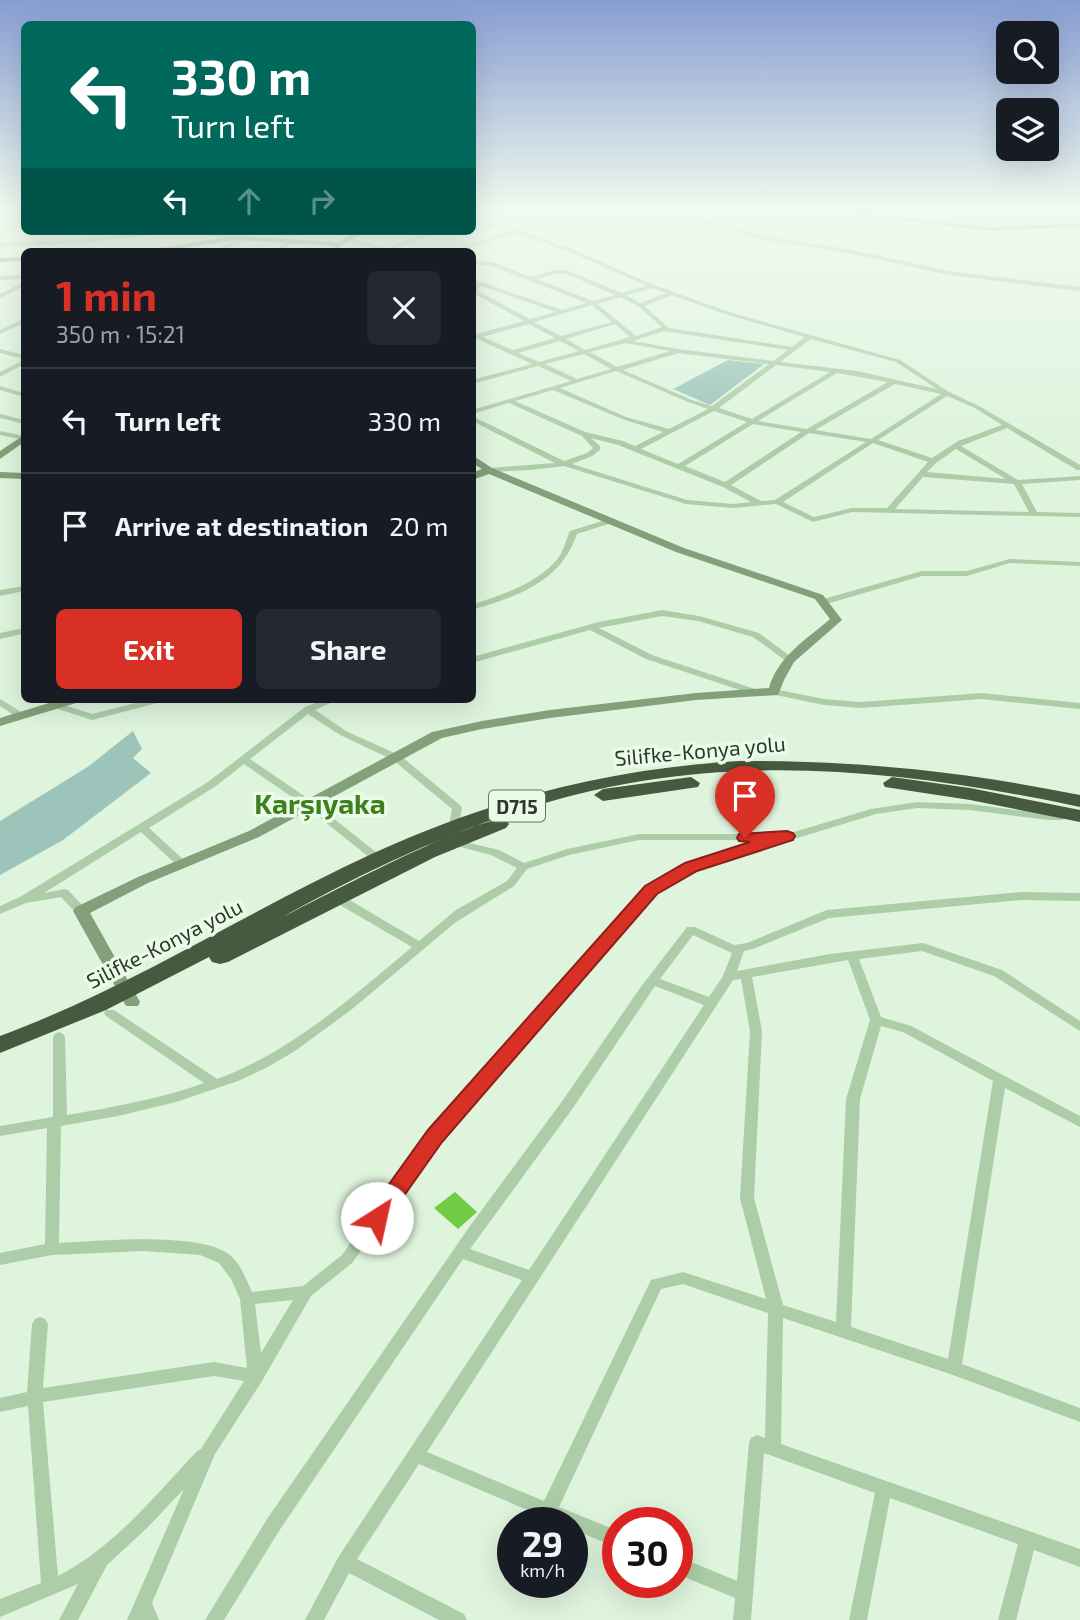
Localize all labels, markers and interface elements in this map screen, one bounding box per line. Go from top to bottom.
map controls [996,21,1059,161]
button: search [996,21,1059,84]
text: 330 m [171,46,311,105]
icon: left [56,49,147,140]
button: layers [996,98,1059,161]
text: Turn left [171,106,295,144]
icon: left [157,182,195,220]
icon: ahead [230,182,268,220]
icon: right [303,182,341,220]
text: 1 min [56,269,157,319]
button: close [367,271,441,345]
text: 350 m · 15:21 [56,320,185,348]
icon: left [56,402,94,440]
text: Turn left [115,405,221,436]
text: 330 m [368,405,441,436]
icon: arrive [56,507,94,545]
text: Arrive at destination [115,510,368,541]
text: 20 m [389,510,448,541]
button: Exit [56,609,242,689]
button: Share [256,609,441,689]
street label: Silifke-Konya yolu [613,730,787,770]
pin [715,766,775,838]
icon: arrive [726,777,764,815]
district label: Karşıyaka [254,786,386,821]
road number: D715 [489,790,545,821]
street label: Silifke-Konya yolu [82,893,246,993]
position arrow [340,1181,414,1255]
speed limit sign: 30 [602,1507,693,1598]
text: 29 [522,1522,563,1564]
text: km/h [520,1559,565,1581]

